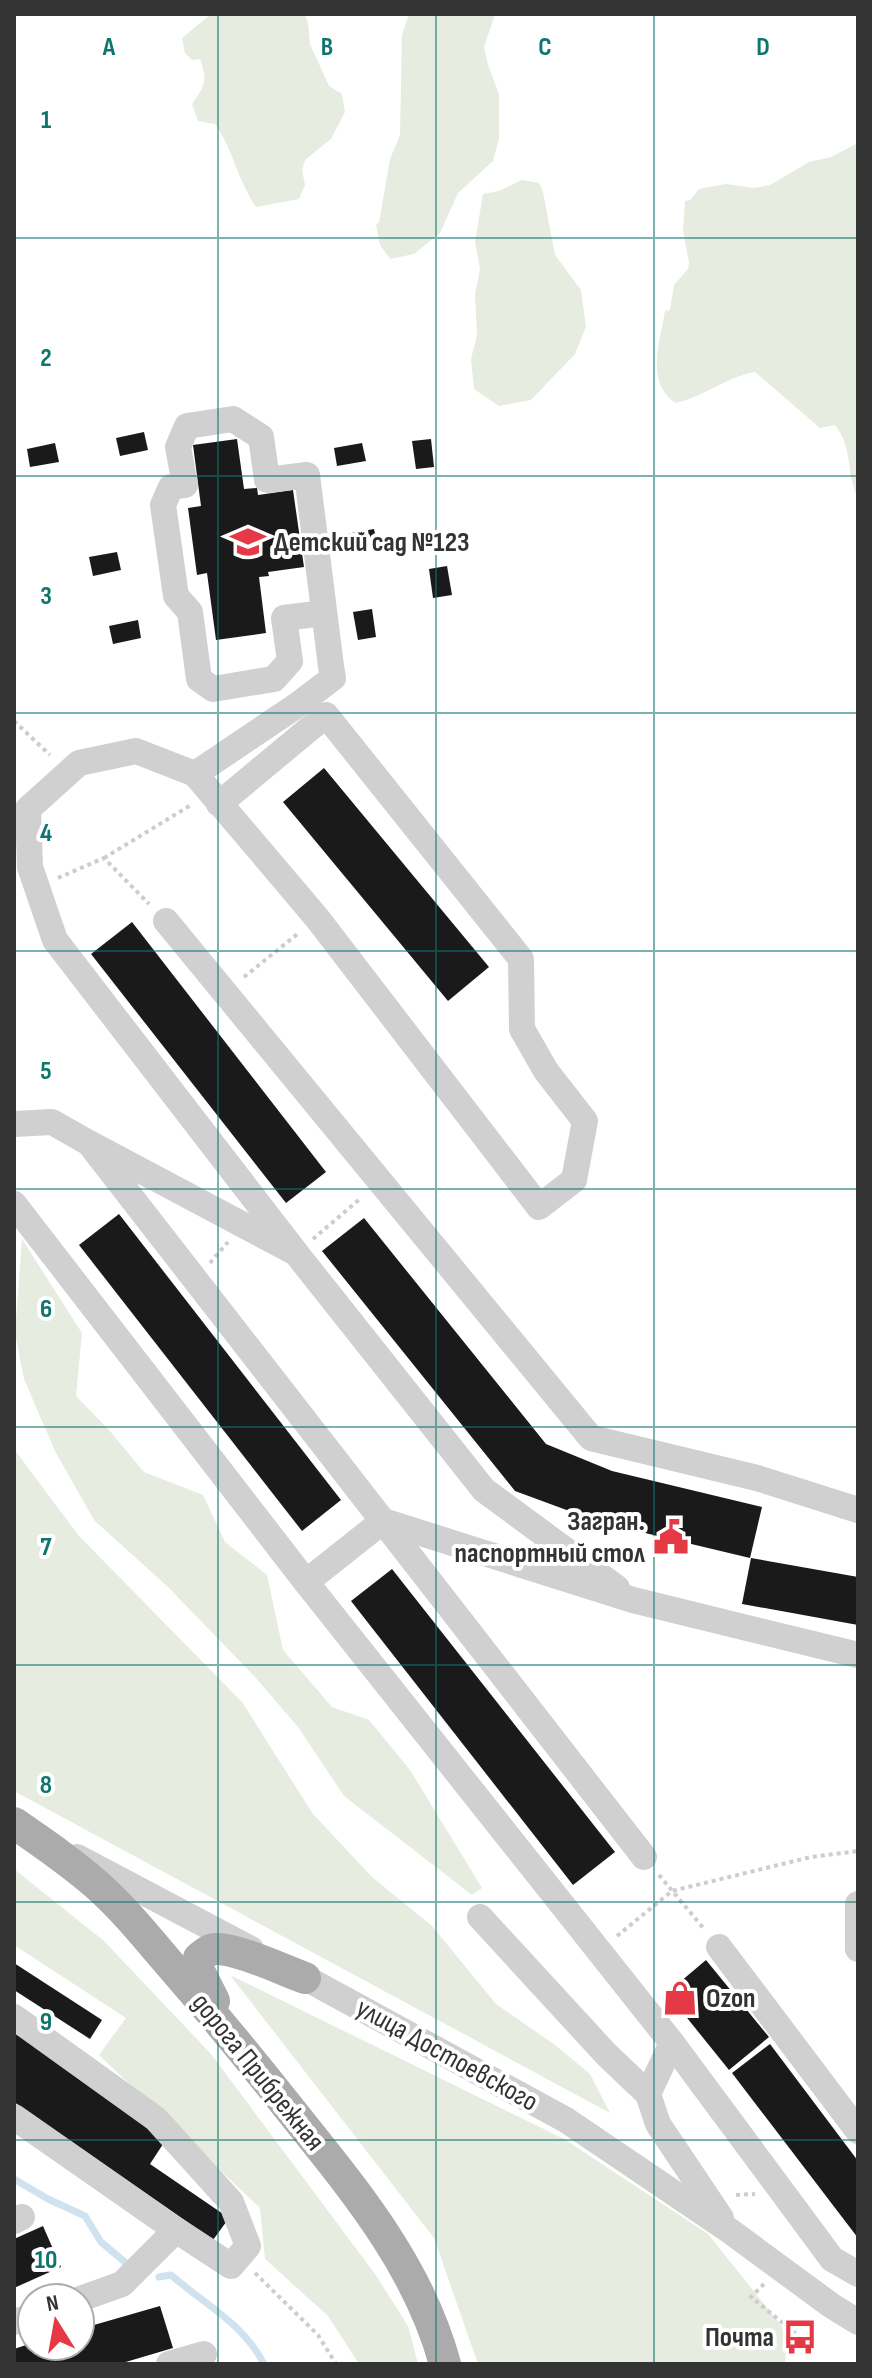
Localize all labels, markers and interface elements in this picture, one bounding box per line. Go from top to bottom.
text: A [102,32,116,63]
text: B [321,32,333,63]
text: C [538,32,552,63]
text: D [756,32,770,63]
text: 1 [41,105,51,136]
text: 2 [40,343,52,374]
school or university icon: Детский сад №123 [229,523,267,561]
place label: Детский сад №123 [274,526,470,559]
text: 3 [40,581,52,612]
text: 4 [40,818,52,849]
text: 5 [40,1056,52,1087]
text: 6 [40,1294,52,1325]
place label: Загран. паспортный стол [455,1505,645,1570]
public building icon: Загран. паспортный стол [652,1518,690,1556]
text: 7 [40,1532,52,1563]
text: 8 [40,1770,52,1801]
shop icon: Ozon [661,1979,699,2017]
place label: Ozon [706,1982,756,2015]
street label: дорога Прибрежная [185,1987,331,2157]
street label: улица Достоевского [350,1991,544,2119]
text: 9 [40,2007,52,2038]
text: 10 [35,2245,57,2276]
north arrow [16,2282,96,2362]
text: N [44,2289,61,2318]
bus stop icon: Почта [781,2318,819,2356]
place label: Почта [705,2321,774,2354]

